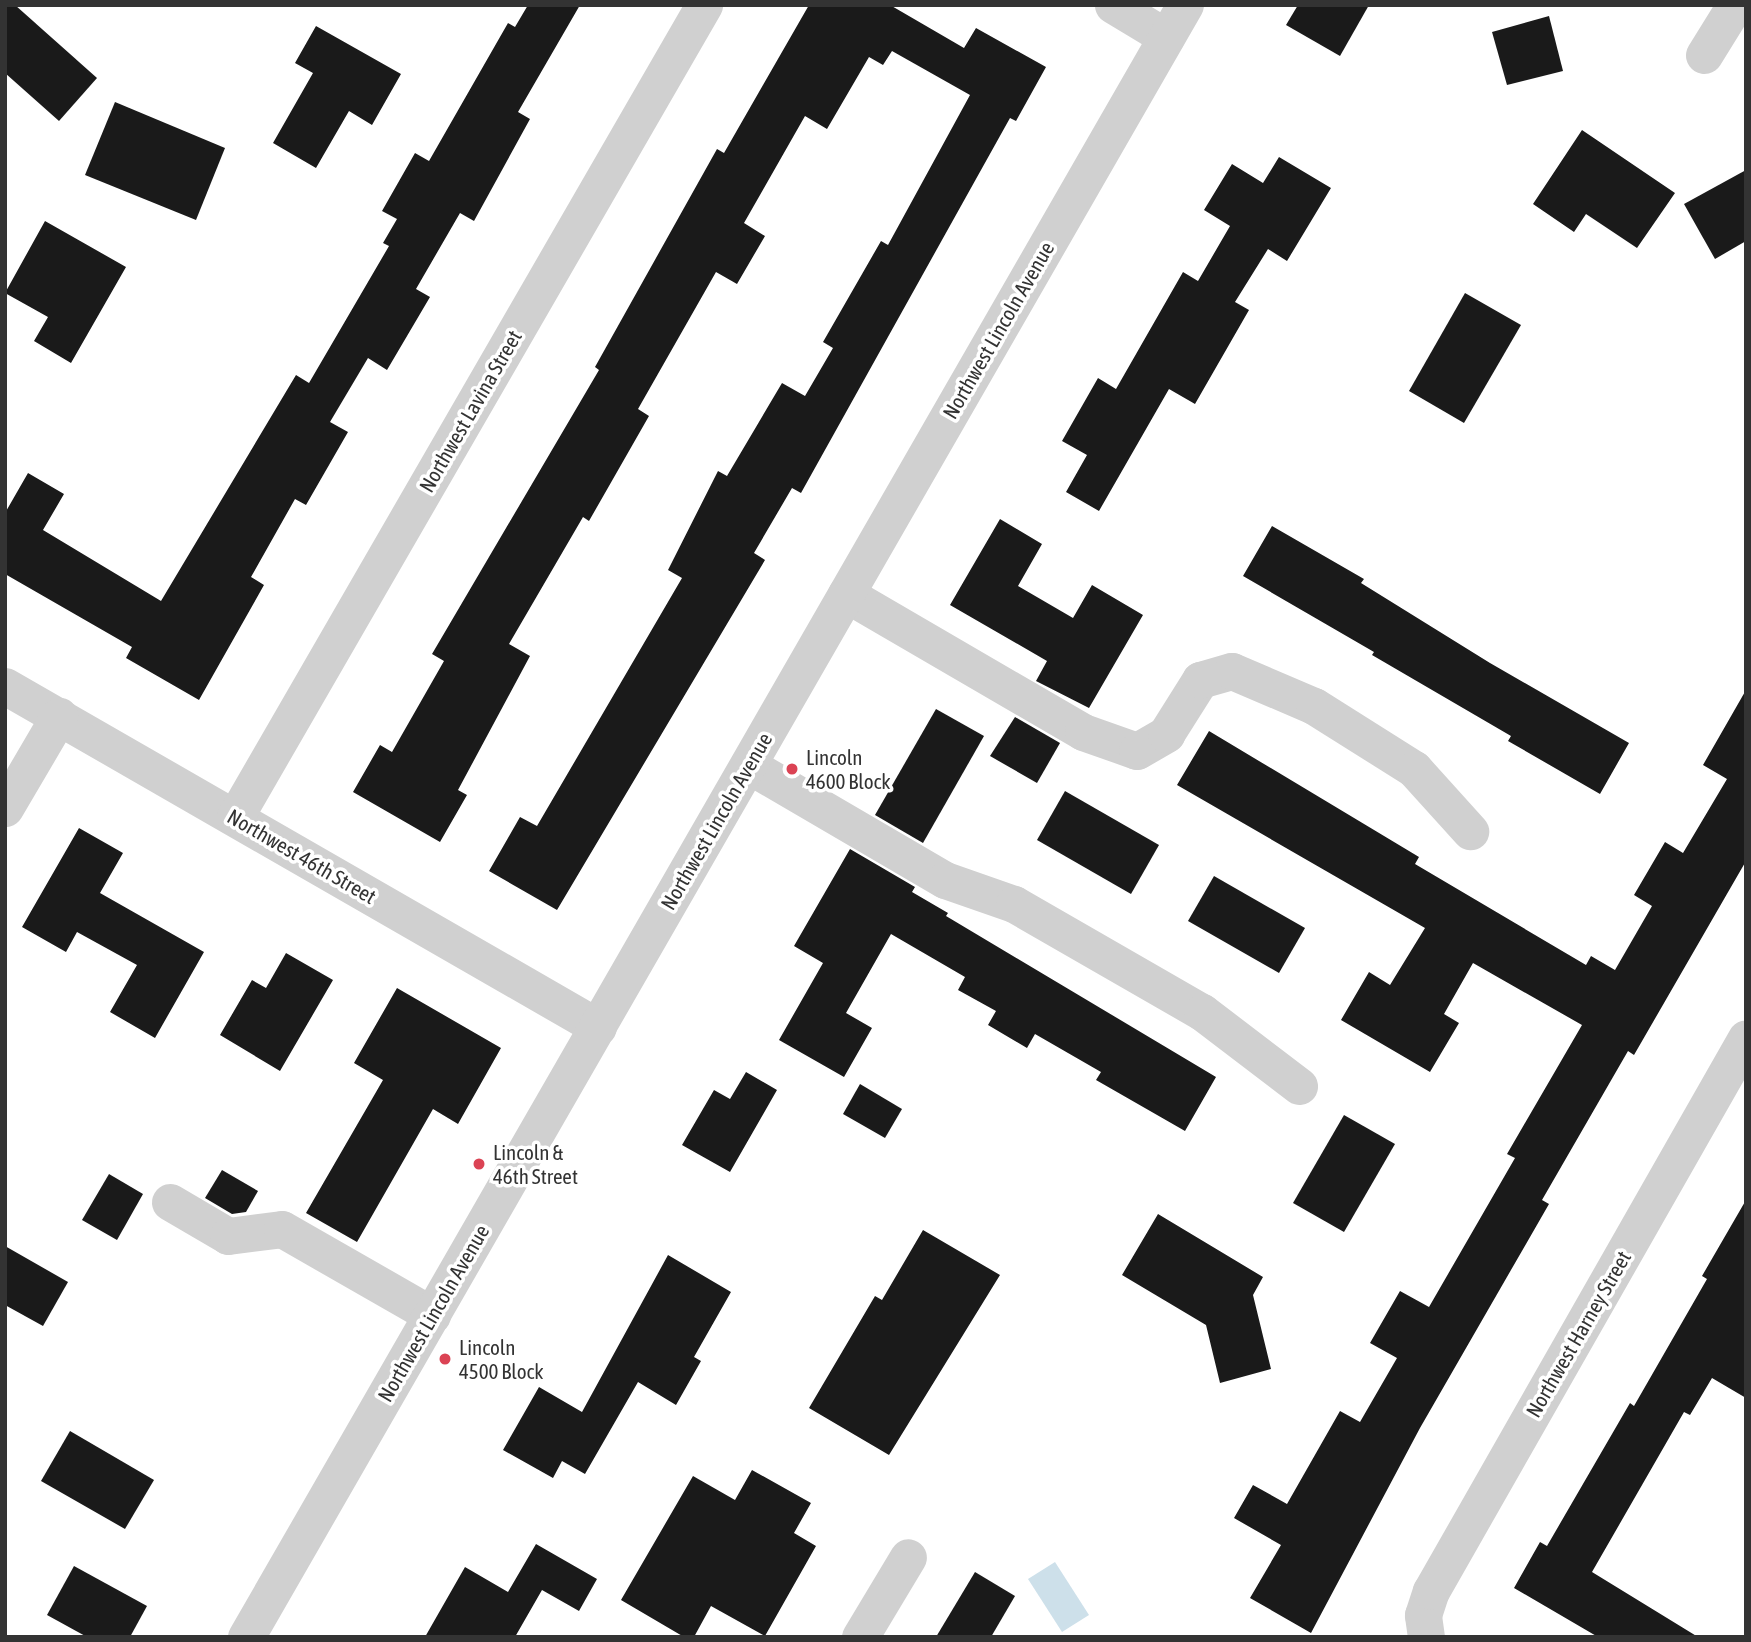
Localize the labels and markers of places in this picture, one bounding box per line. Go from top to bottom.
place label: Lincoln 4600 Block [806,744,891,794]
marker: Lincoln 4600 Block [784,761,800,777]
place label: Lincoln & 46th Street [493,1139,578,1189]
marker: Lincoln & 46th Street [471,1156,487,1172]
place label: Lincoln 4500 Block [459,1334,544,1384]
marker: Lincoln 4500 Block [437,1351,453,1367]

